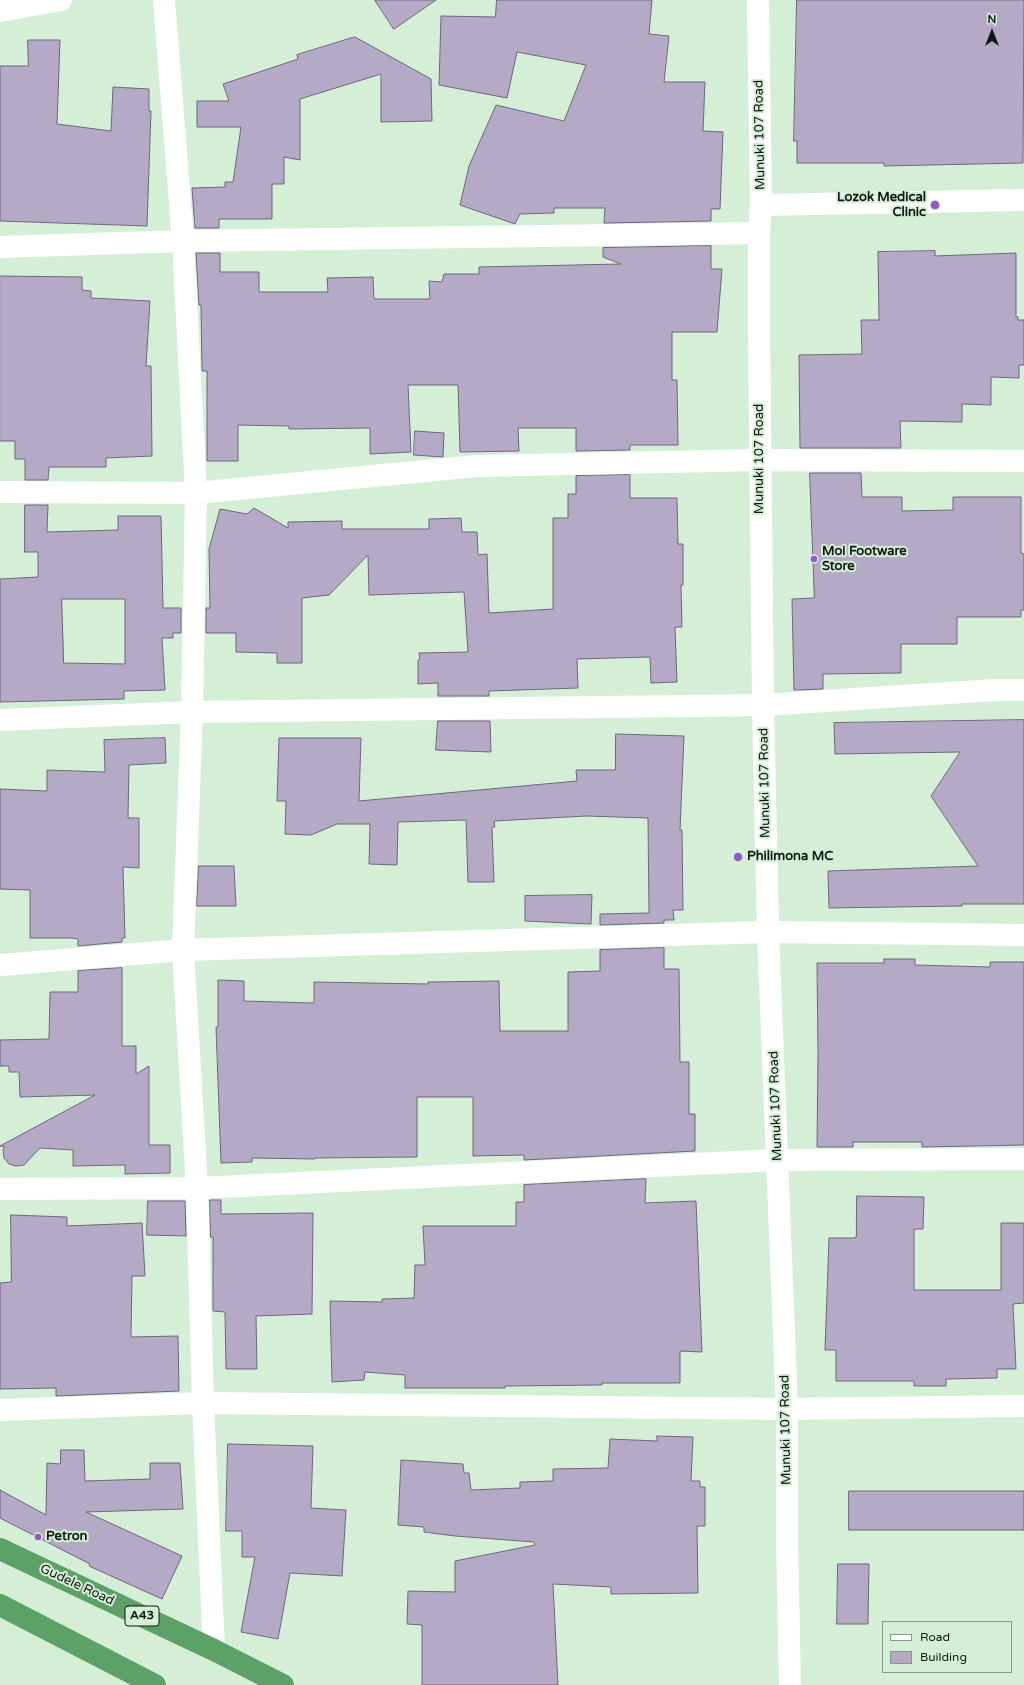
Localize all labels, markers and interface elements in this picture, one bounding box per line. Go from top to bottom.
north arrow [972,12,1012,52]
text: N [988,13,996,26]
street label: Munuki 107 Road [751,80,769,190]
place label: Lozok Medical Clinic [837,190,926,221]
marker: Lozok Medical Clinic [929,199,941,211]
street label: Munuki 107 Road [752,404,768,514]
place label: Moi Footware Store [822,544,907,575]
marker: Moi Footware Store [809,554,819,564]
street label: Munuki 107 Road [756,728,774,838]
place label: Philimona MC [747,849,833,865]
marker: Philimona MC [732,851,744,863]
street label: Munuki 107 Road [766,1051,786,1161]
street label: Munuki 107 Road [777,1375,795,1485]
place label: Petron [46,1529,87,1545]
marker: Petron [33,1532,43,1542]
street label: Gudele Road [37,1561,117,1609]
road number: A43 [125,1606,159,1626]
legend [882,1621,1012,1673]
text: Road [920,1630,950,1644]
text: Building [920,1650,967,1664]

